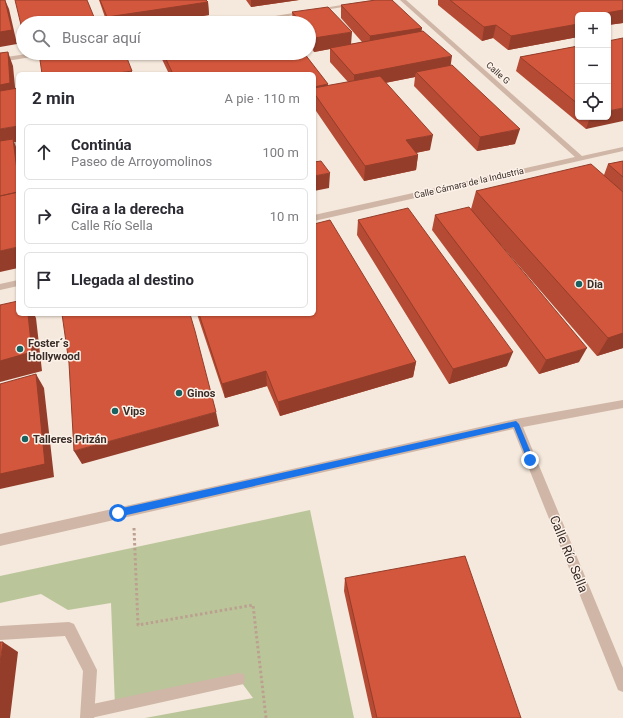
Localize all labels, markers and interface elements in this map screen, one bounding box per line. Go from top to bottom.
map controls [575,12,611,120]
button: + [575,12,611,48]
search box [16,16,316,60]
icon: search [30,27,52,49]
text: Buscar aquí [62,29,141,47]
button: − [575,48,611,84]
street label: Calle G [484,60,512,86]
button: locate [575,84,611,120]
text: 2 min [32,88,75,108]
text: A pie · 110 m [225,91,300,106]
text: Continúa [71,136,132,154]
icon: ahead [33,141,55,163]
text: 100 m [262,145,299,160]
text: Paseo de Arroyomolinos [71,154,212,169]
street label: Calle Cámara de la Industria [413,165,525,200]
text: Gira a la derecha [71,200,184,218]
icon: right [33,205,55,227]
text: 10 m [270,209,299,224]
text: Calle Río Sella [71,218,153,233]
icon: arrive [33,269,55,291]
text: Llegada al destino [71,271,194,289]
place label: Dia [587,278,603,291]
marker: Dia [574,279,584,289]
place label: Foster´s Hollywood [28,337,80,363]
marker: Foster´s Hollywood [15,344,25,354]
place label: Ginos [187,387,216,400]
marker: Ginos [174,388,184,398]
place label: Vips [123,405,145,418]
marker: Vips [110,406,120,416]
place label: Talleres Prizán [33,433,107,446]
marker: Talleres Prizán [20,434,30,444]
route end [521,451,539,469]
route start [109,504,127,522]
street label: Calle Río Sella [547,513,591,595]

